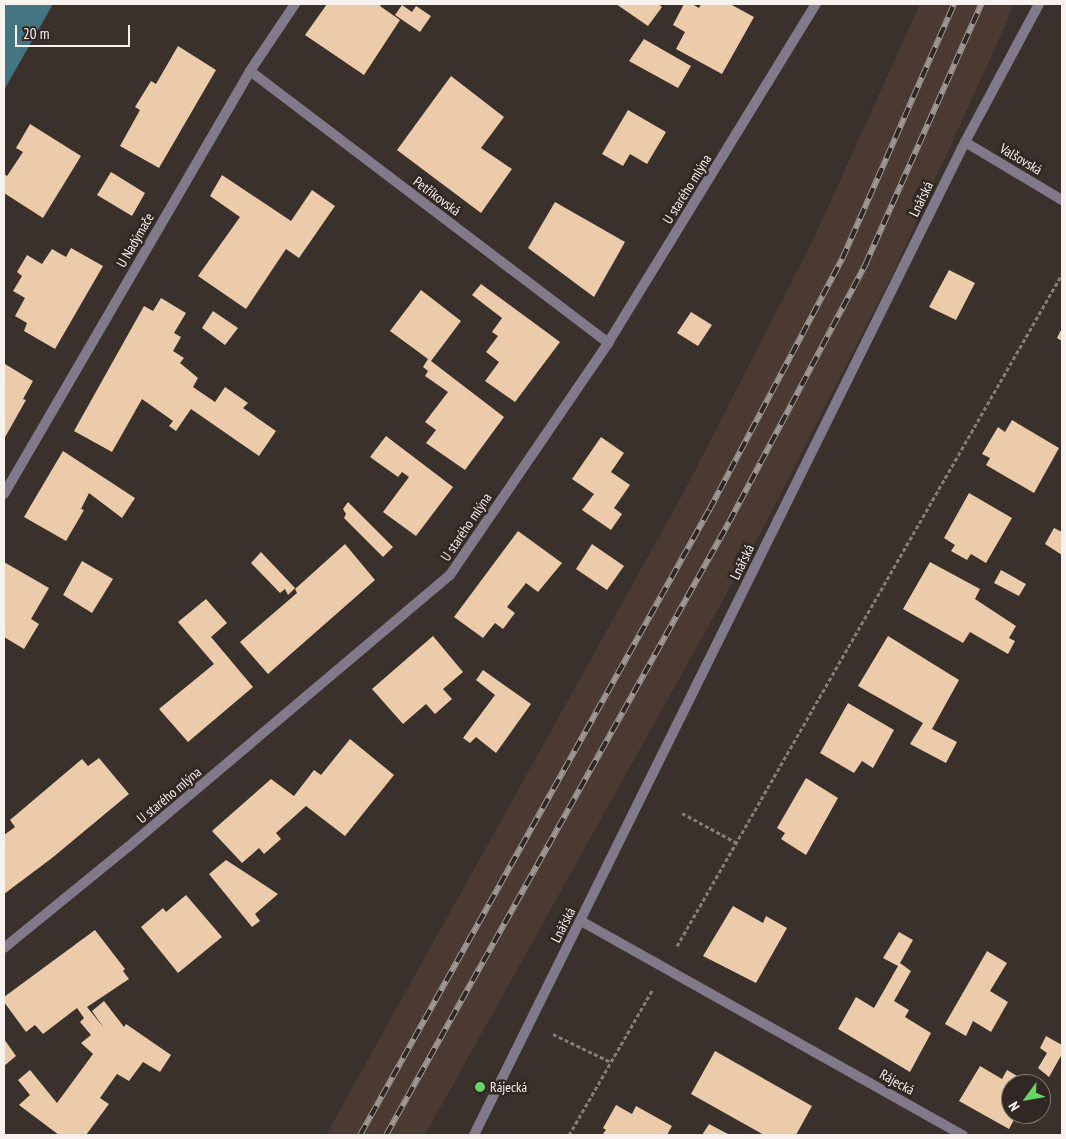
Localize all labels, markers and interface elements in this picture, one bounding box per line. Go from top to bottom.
scale bar [18,15,132,47]
text: 20 m [23,24,49,43]
street label: Valšovská [997,140,1045,178]
street label: U starého mlýna [659,151,715,227]
street label: Petříkovská [410,173,464,219]
street label: Lnářská [905,179,937,219]
street label: U Nadýmače [113,210,157,270]
street label: U starého mlýna [437,490,495,564]
street label: Lnářská [726,542,758,582]
street label: U starého mlýna [133,763,205,827]
street label: Lnářská [547,905,579,945]
street label: Rájecká [877,1066,917,1098]
north arrow [1001,1074,1051,1124]
place label: Rájecká [490,1079,527,1095]
marker: Rájecká [474,1081,486,1093]
text: N [1004,1098,1024,1114]

